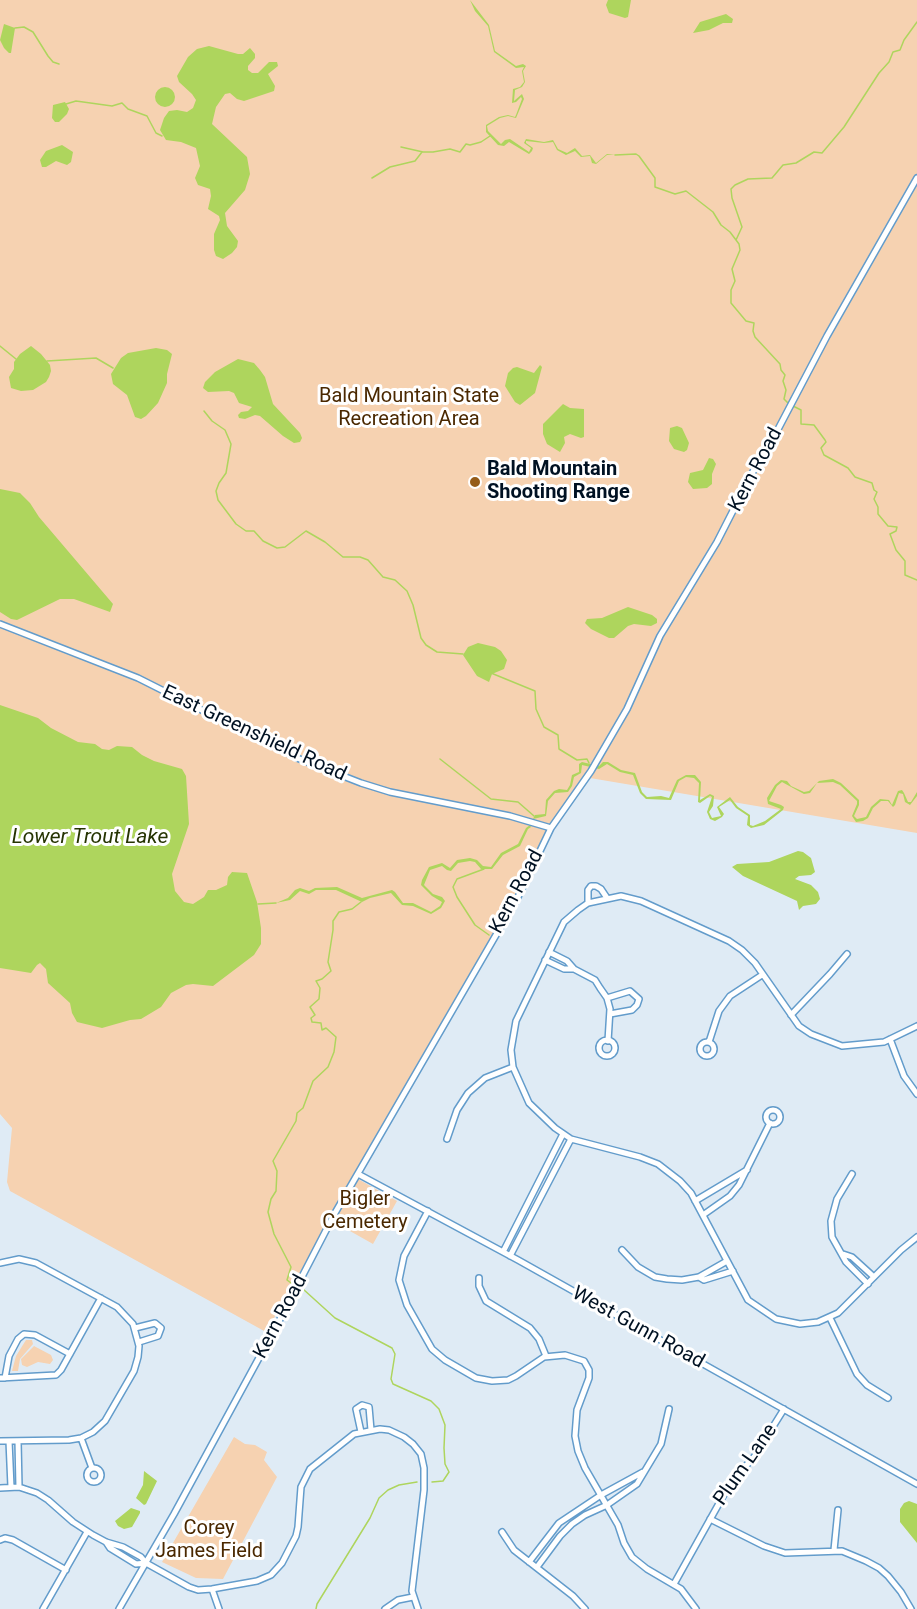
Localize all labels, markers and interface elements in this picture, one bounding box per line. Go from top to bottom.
park label: Bald Mountain State Recreation Area [319,385,499,432]
street label: Kern Road [724,424,788,516]
place label: Bald Mountain Shooting Range [487,458,630,505]
marker: Bald Mountain Shooting Range [468,475,482,489]
street label: East Greenshield Road [158,681,350,787]
water label: Lower Trout Lake [12,825,168,851]
street label: Kern Road [485,846,549,938]
park label: Bigler Cemetery [322,1188,408,1235]
street label: Kern Road [249,1271,313,1363]
street label: West Gunn Road [568,1282,708,1374]
street label: Plum Lane [709,1419,783,1511]
park label: Corey James Field [155,1517,263,1564]

